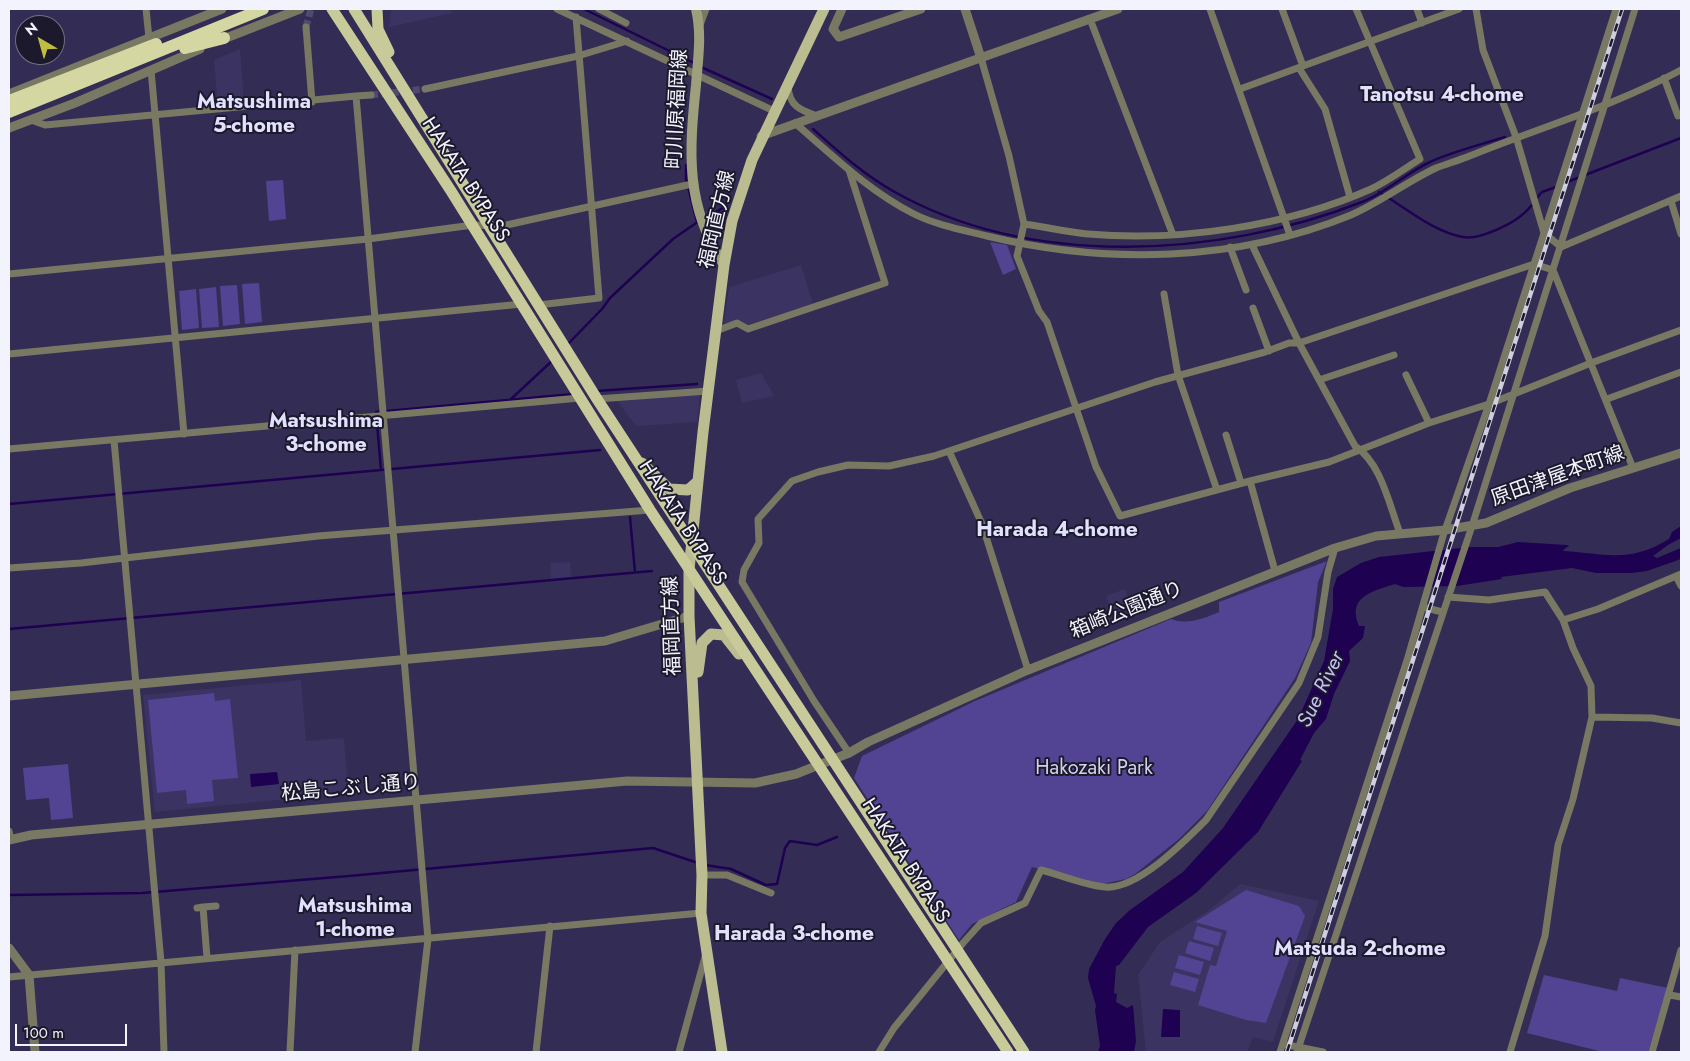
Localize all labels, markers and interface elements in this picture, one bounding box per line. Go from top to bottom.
north arrow [15,15,65,65]
text: N [21,18,42,40]
street label: 町川原福岡線 [663,48,693,170]
district label: Tanotsu 4-chome [1360,83,1524,109]
district label: Matsushima 5-chome [197,90,311,140]
street label: HAKATA BYPASS [416,113,514,247]
street label: 福岡直方線 [695,169,741,271]
district label: Matsushima 3-chome [269,409,383,459]
street label: 原田津屋本町線 [1488,442,1628,512]
street label: HAKATA BYPASS [633,456,731,590]
district label: Harada 4-chome [976,518,1138,544]
street label: 福岡直方線 [659,576,687,676]
street label: 箱崎公園通り [1067,577,1187,645]
water label: Sue River [1293,648,1351,732]
park label: Hakozaki Park [1035,757,1153,781]
street label: 松島こぶし通り [280,771,422,807]
street label: HAKATA BYPASS [856,794,954,928]
district label: Matsushima 1-chome [298,894,412,944]
district label: Harada 3-chome [714,922,874,948]
district label: Matsuda 2-chome [1274,937,1446,963]
scale bar [18,1014,130,1046]
text: 100 m [23,1022,64,1044]

